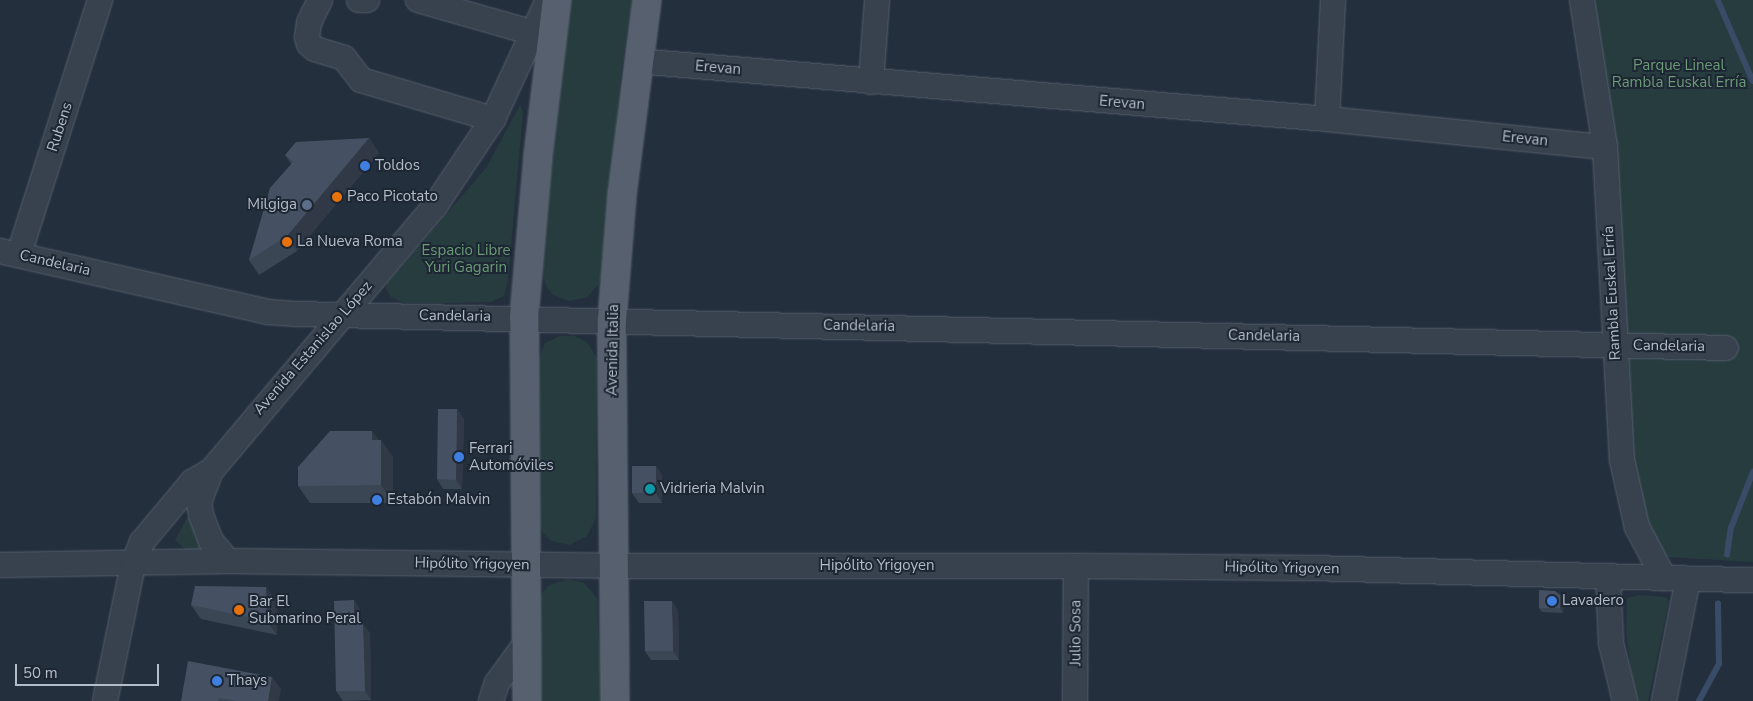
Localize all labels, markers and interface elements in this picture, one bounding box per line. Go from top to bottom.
park label: Parque Lineal Rambla Euskal Erría [1612,56,1746,91]
street label: Erevan [694,57,742,79]
street label: Erevan [1098,92,1146,114]
street label: Rubens [44,100,76,154]
street label: Erevan [1501,128,1549,150]
place label: Toldos [375,157,420,175]
marker: Toldos [359,160,371,172]
place label: Paco Picotato [347,188,438,206]
marker: Paco Picotato [331,191,343,203]
place label: Milgiga [247,196,297,214]
marker: Milgiga [301,199,313,211]
street label: Rambla Euskal Erría [1599,225,1625,361]
place label: La Nueva Roma [297,233,403,251]
marker: La Nueva Roma [281,236,293,248]
park label: Espacio Libre Yuri Gagarin [422,241,510,276]
street label: Candelaria [18,246,92,280]
street label: Avenida Estanislao López [250,277,376,419]
street label: Avenida Italia [603,304,623,396]
street label: Candelaria [419,306,491,326]
street label: Candelaria [823,316,895,336]
street label: Candelaria [1228,326,1300,346]
street label: Candelaria [1633,336,1705,356]
place label: Ferrari Automóviles [469,439,554,474]
marker: Ferrari Automóviles [453,451,465,463]
place label: Vidrieria Malvin [660,480,765,498]
marker: Vidrieria Malvin [644,483,656,495]
place label: Estabón Malvin [387,491,490,509]
marker: Estabón Malvin [371,494,383,506]
street label: Hipólito Yrigoyen [414,554,530,574]
street label: Hipólito Yrigoyen [819,557,935,575]
street label: Hipólito Yrigoyen [1224,558,1340,578]
place label: Bar El Submarino Peral [249,592,361,627]
place label: Lavadero [1562,592,1624,610]
marker: Lavadero [1546,595,1558,607]
street label: Julio Sosa [1067,600,1085,666]
marker: Bar El Submarino Peral [233,604,245,616]
scale bar [18,654,161,686]
text: 50 m [23,663,58,683]
place label: Thays [227,672,267,690]
marker: Thays [211,675,223,687]

